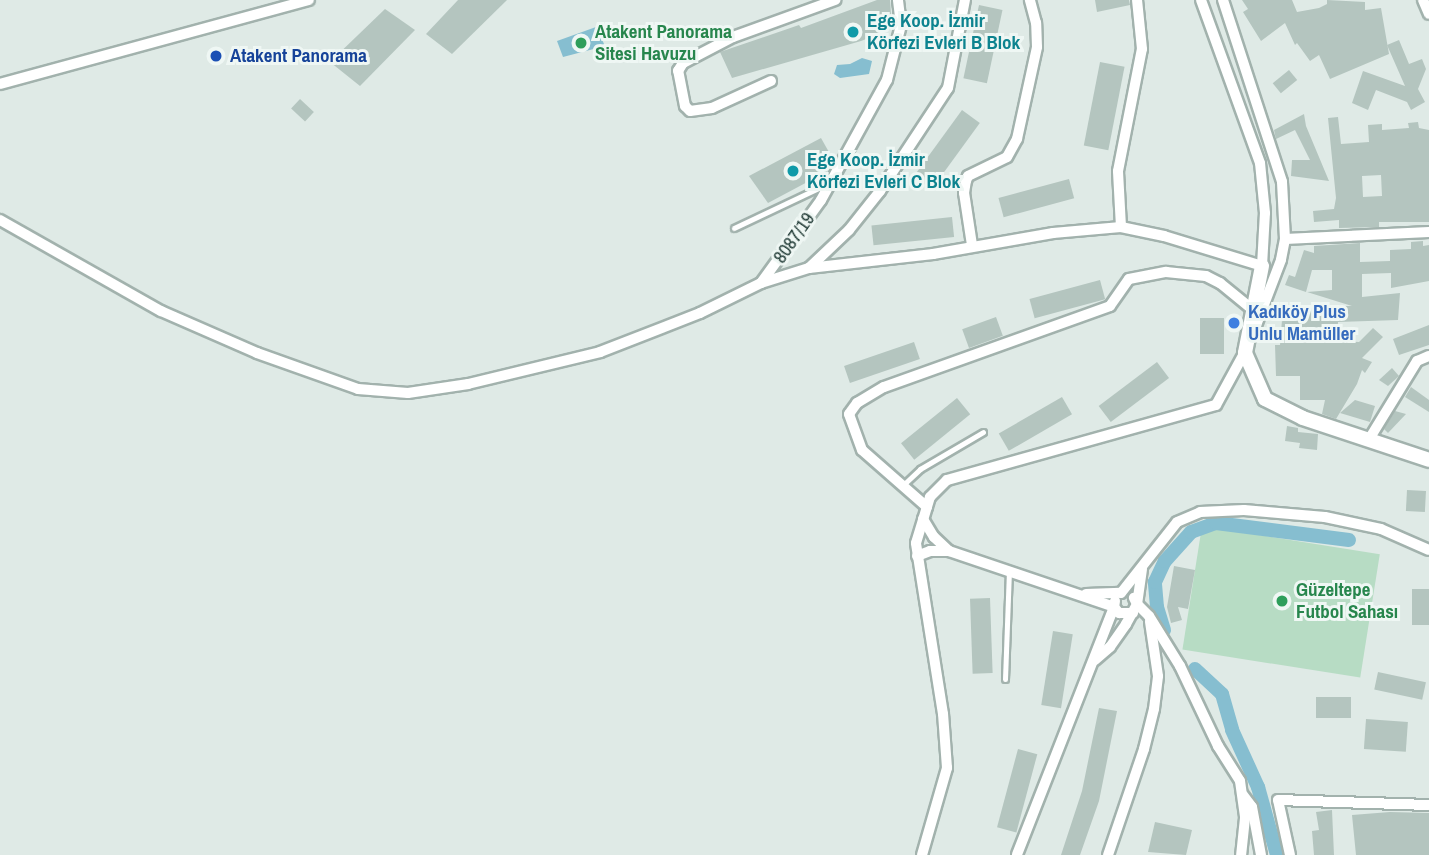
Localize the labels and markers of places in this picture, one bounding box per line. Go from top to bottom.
place label: Ege Koop. İzmir Körfezi Evleri B Blok [867,10,1020,54]
place label: Atakent Panorama Sitesi Havuzu [595,21,732,65]
marker: Ege Koop. İzmir Körfezi Evleri B Blok [845,24,861,40]
marker: Atakent Panorama Sitesi Havuzu [573,35,589,51]
place label: Atakent Panorama [230,45,367,67]
marker: Atakent Panorama [208,48,224,64]
place label: Ege Koop. İzmir Körfezi Evleri C Blok [807,149,960,193]
marker: Ege Koop. İzmir Körfezi Evleri C Blok [785,163,801,179]
place label: Kadıköy Plus Unlu Mamüller [1248,301,1355,345]
marker: Kadıköy Plus Unlu Mamüller [1226,315,1242,331]
place label: Güzeltepe Futbol Sahası [1296,579,1398,623]
marker: Güzeltepe Futbol Sahası [1274,593,1290,609]

